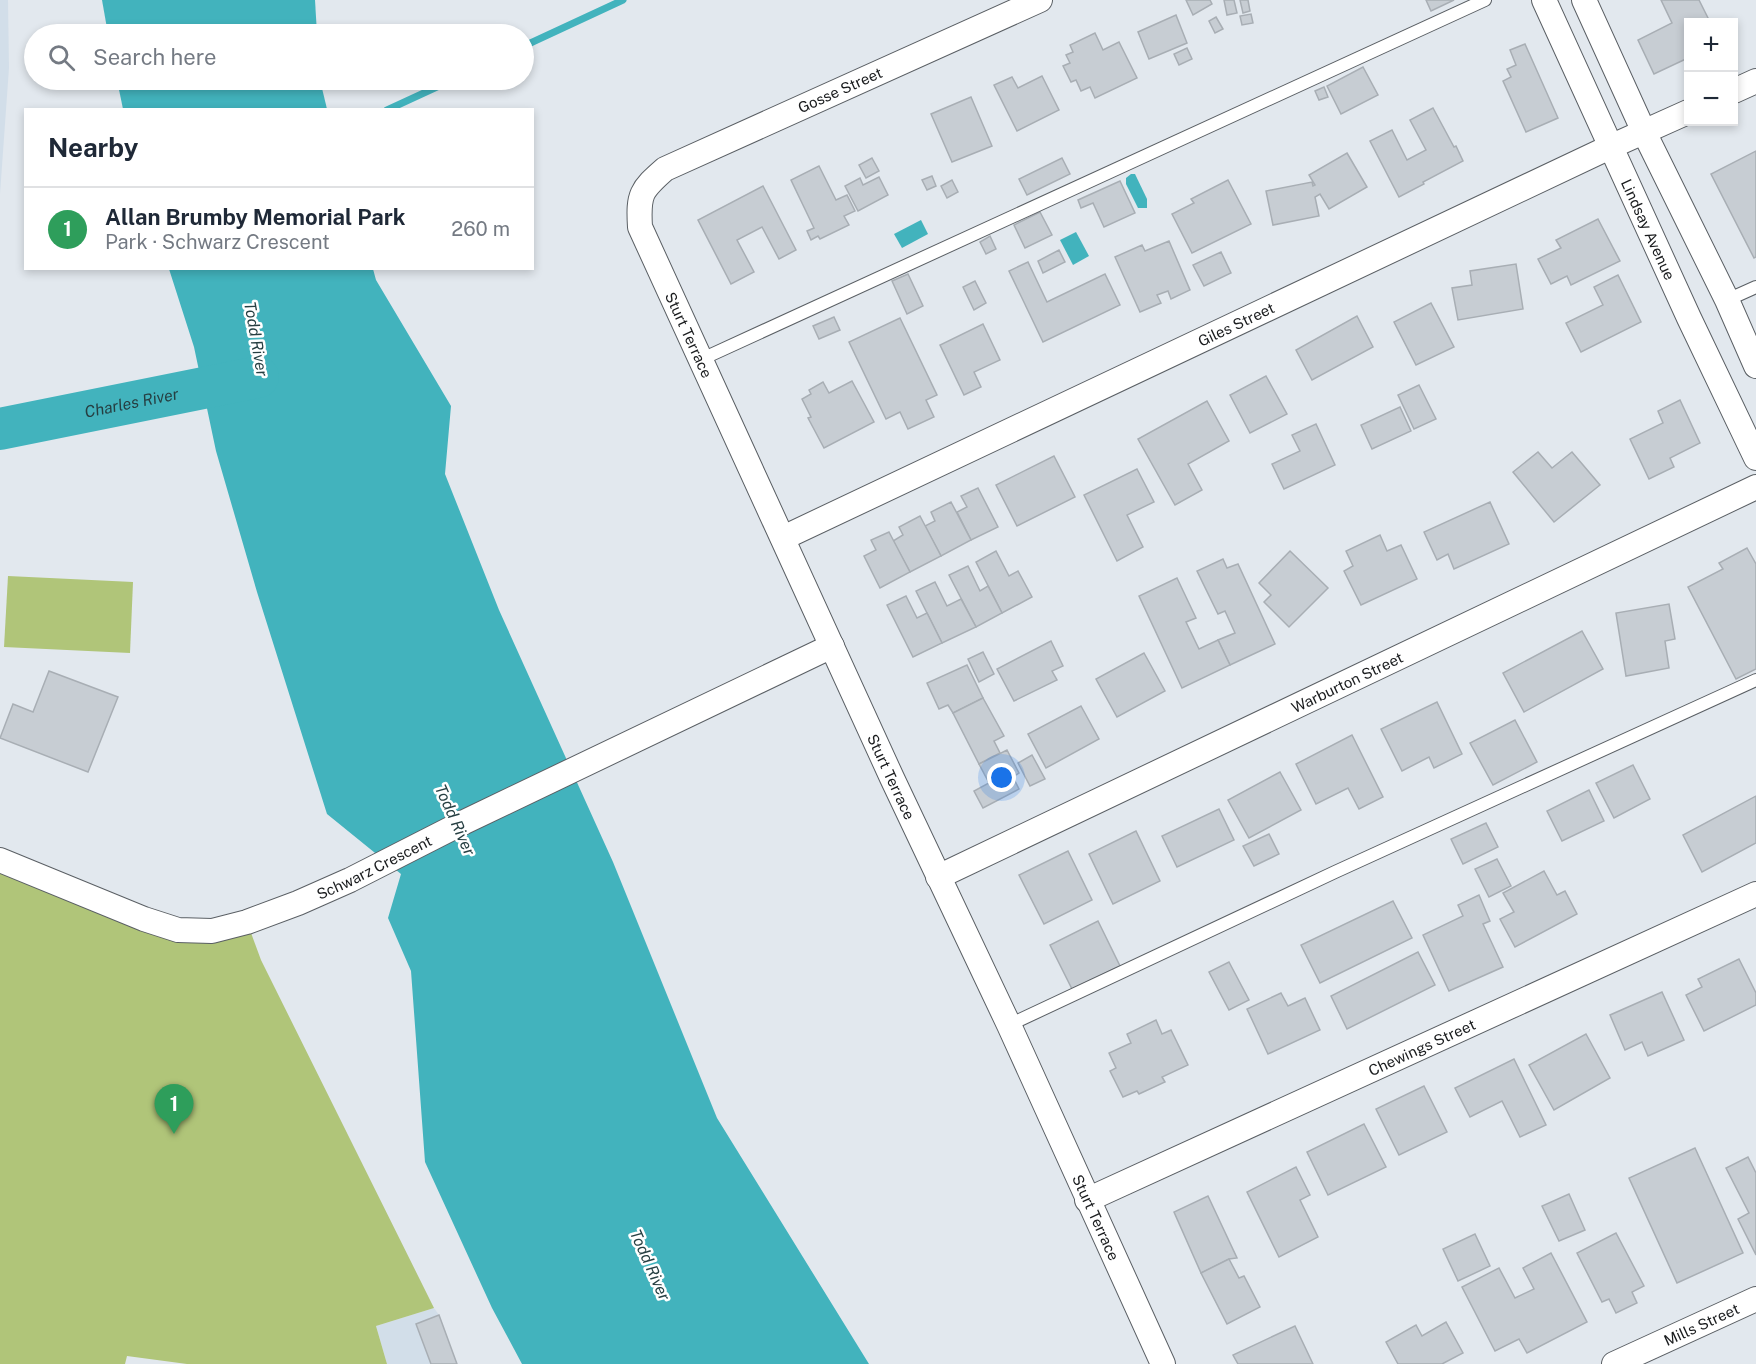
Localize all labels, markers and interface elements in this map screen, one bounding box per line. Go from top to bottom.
map controls [1684,18,1738,126]
button: + [1684,18,1738,72]
search box [24,24,534,90]
icon: search [45,41,78,74]
text: Search here [93,44,217,70]
street label: Gosse Street [795,64,885,116]
button: − [1684,72,1738,126]
text: Nearby [48,132,138,163]
street label: Lindsay Avenue [1618,176,1679,282]
text: Allan Brumby Memorial Park [105,204,406,230]
text: 1 [63,217,72,241]
text: 260 m [451,217,510,241]
text: Park · Schwarz Crescent [105,230,330,254]
street label: Sturt Terrace [662,289,716,380]
street label: Giles Street [1195,298,1277,349]
water label: Todd River [240,300,272,379]
water label: Charles River [83,384,181,421]
street label: Warburton Street [1288,648,1406,716]
street label: Sturt Terrace [864,731,919,822]
your location [987,763,1016,792]
water label: Todd River [431,782,479,859]
street label: Schwarz Crescent [314,831,434,902]
street label: Chewings Street [1366,1015,1478,1079]
pin: 1 [154,1084,194,1134]
street label: Sturt Terrace [1070,1172,1123,1263]
water label: Todd River [626,1227,674,1304]
street label: Mills Street [1661,1299,1742,1349]

